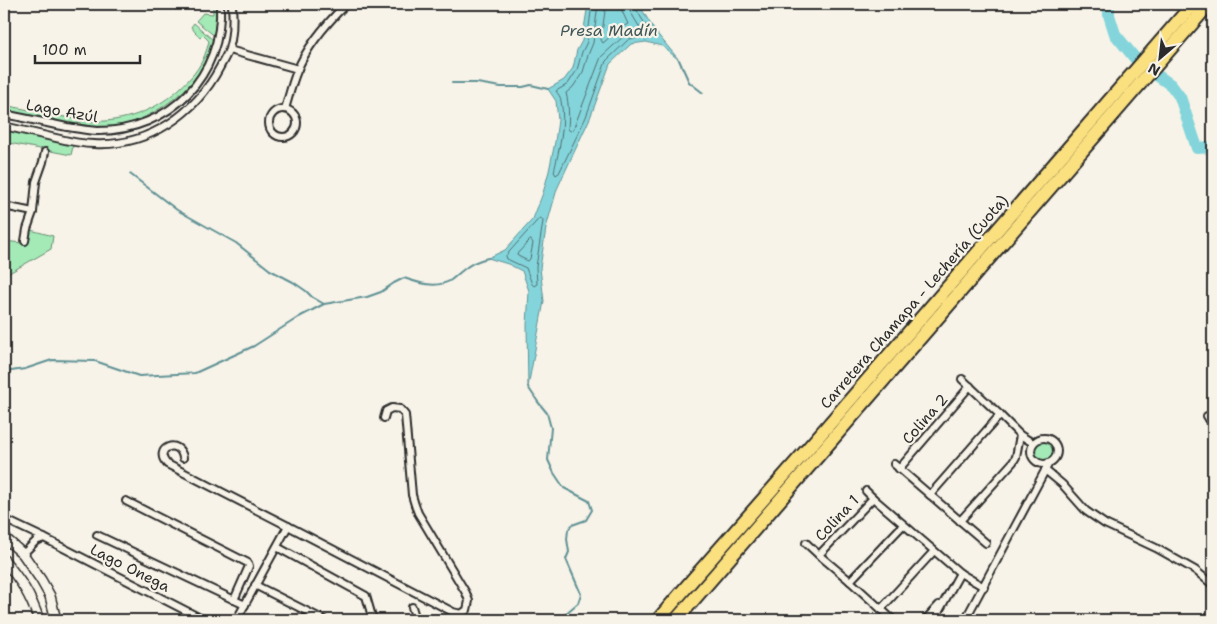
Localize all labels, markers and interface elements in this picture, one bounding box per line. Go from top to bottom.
water label: Presa Madín [560,20,658,41]
scale bar [35,32,140,64]
north arrow [1134,32,1184,82]
text: 100 m [42,40,87,60]
text: N [1145,59,1163,80]
street label: Lago Azúl [24,95,100,127]
street label: Carretera Chamapa - Lechería (Cuota) [816,191,1012,413]
street label: Colina 2 [898,390,952,448]
street label: Colina 1 [811,491,863,545]
street label: Lago Onega [87,539,174,597]

